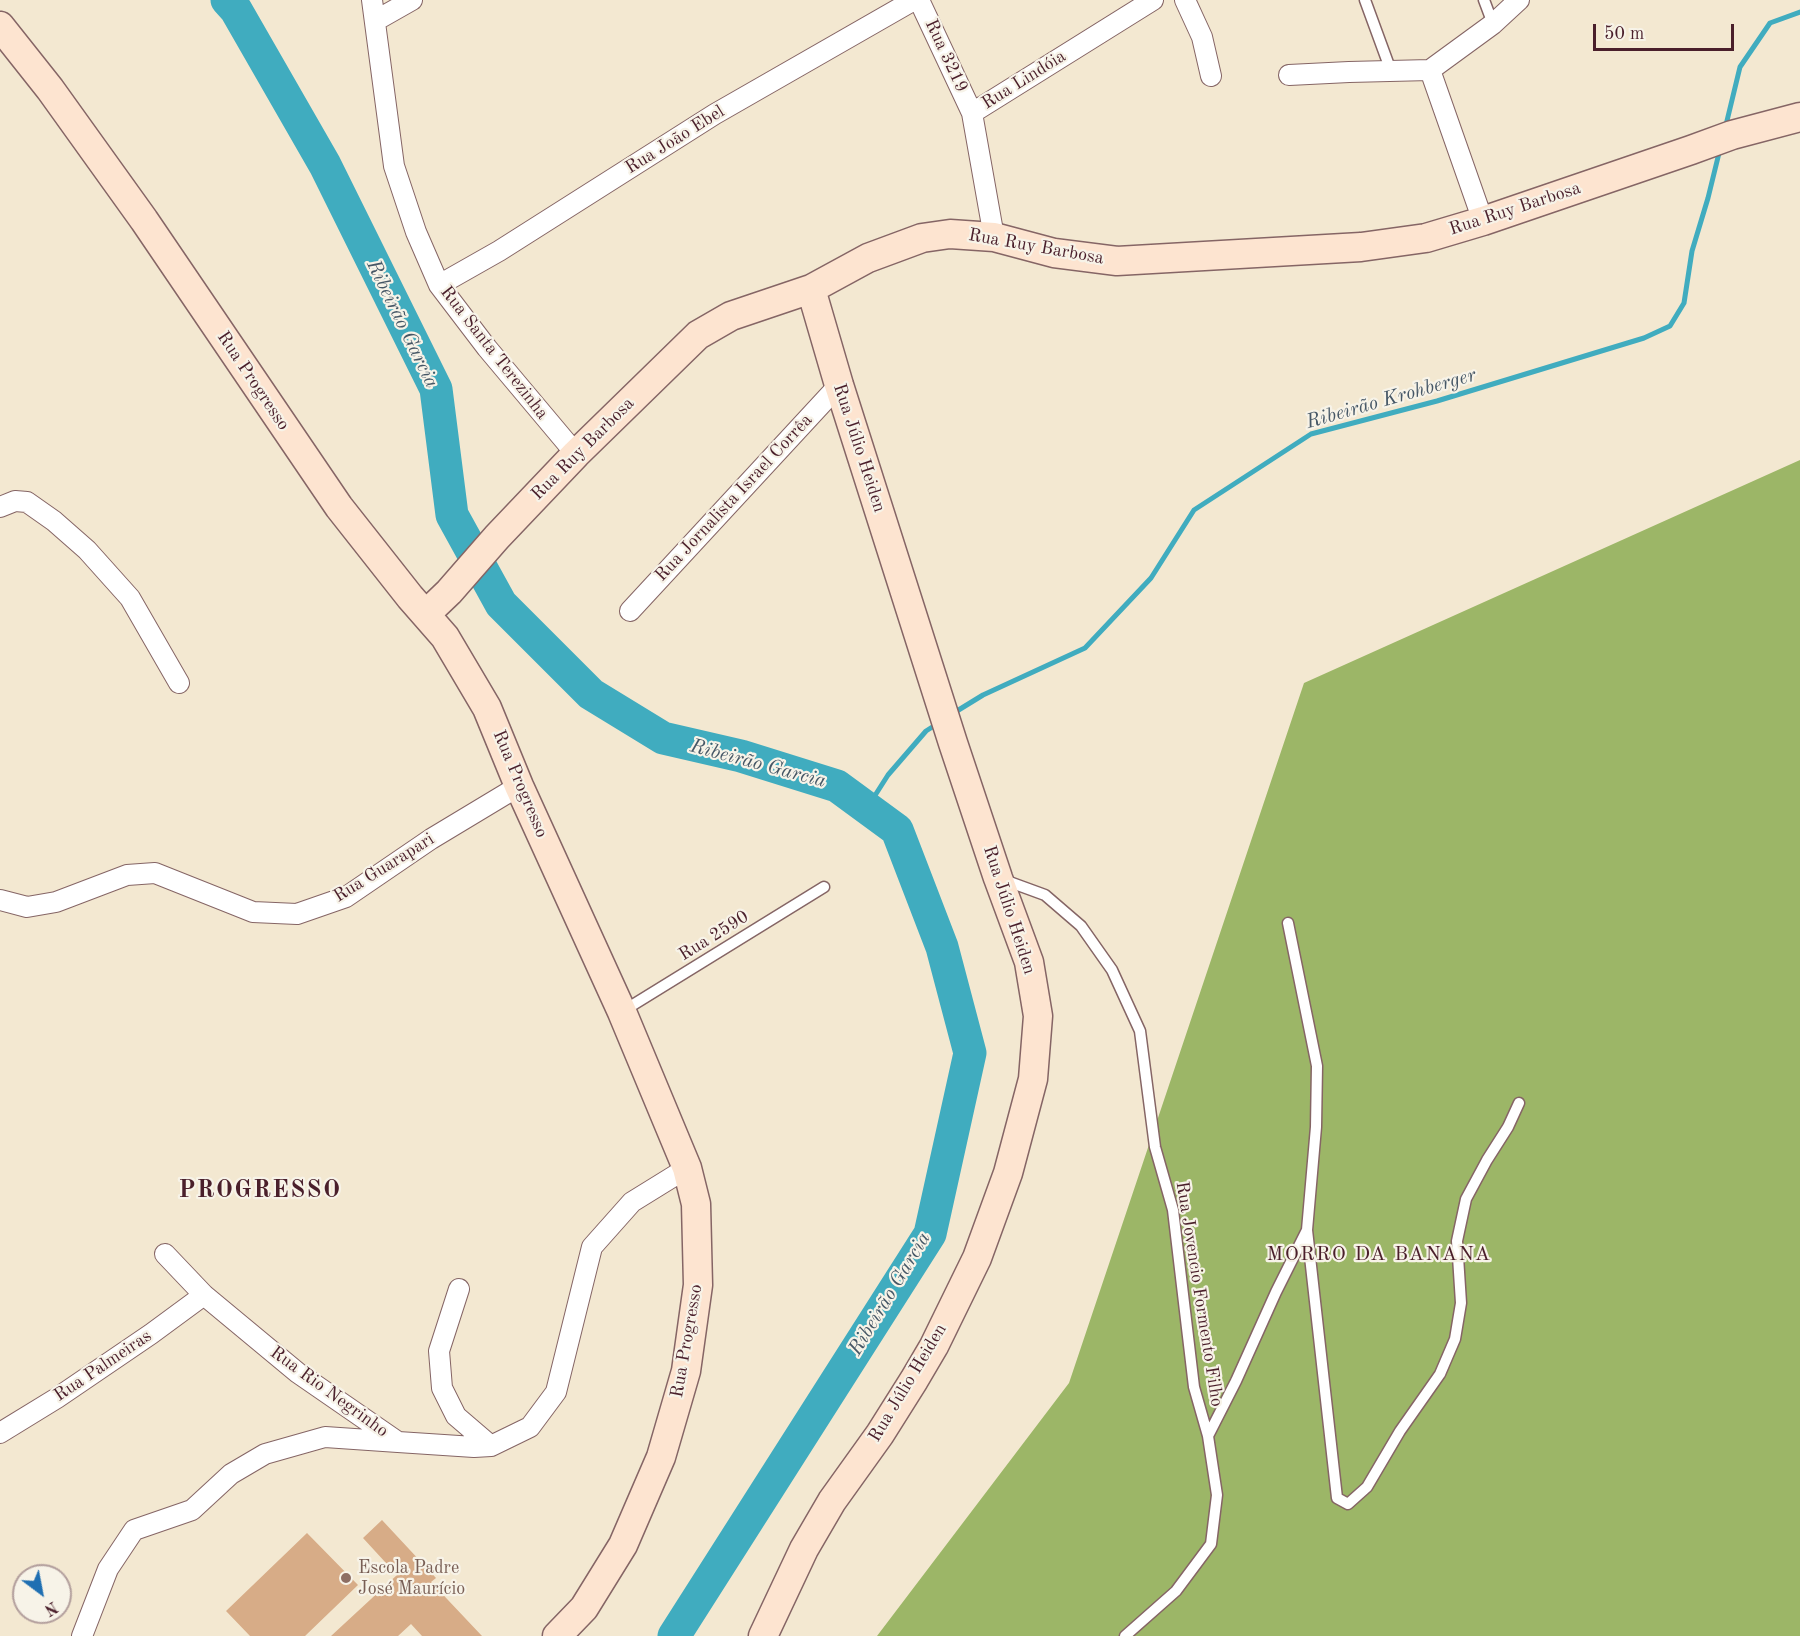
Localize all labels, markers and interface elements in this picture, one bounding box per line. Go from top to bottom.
scale bar [1596,12,1737,50]
street label: Rua 3219 [920,16,972,96]
text: 50 m [1604,25,1644,43]
street label: Rua Lindóia [978,46,1070,114]
street label: Rua João Ebel [621,101,729,179]
street label: Rua Ruy Barbosa [1446,178,1584,240]
street label: Rua Ruy Barbosa [967,224,1105,270]
water label: Ribeirão Garcia [361,256,443,392]
street label: Rua Santa Terezinha [435,282,553,424]
street label: Rua Progresso [212,327,294,435]
water label: Ribeirão Krohberger [1303,363,1479,435]
street label: Rua Júlio Heiden [828,381,890,515]
street label: Rua Ruy Barbosa [527,393,639,505]
street label: Rua Jornalista Israel Corrêa [651,410,817,586]
street label: Rua Progresso [488,727,552,841]
water label: Ribeirão Garcia [687,734,829,794]
street label: Rua Guarapari [330,828,438,908]
street label: Rua Júlio Heiden [978,843,1040,977]
street label: Rua 2590 [675,906,753,966]
district label: PROGRESSO [178,1177,342,1205]
street label: Rua Jovencio Formento Filho [1170,1180,1228,1408]
water label: Ribeirão Garcia [844,1228,936,1360]
district label: MORRO DA BANANA [1266,1243,1492,1267]
street label: Rua Progresso [666,1283,708,1399]
street label: Rua Júlio Heiden [864,1320,952,1446]
street label: Rua Palmeiras [50,1325,156,1407]
street label: Rua Rio Negrinho [266,1342,392,1442]
place label: Escola Padre José Maurício [358,1557,465,1600]
north arrow [12,1564,72,1624]
marker: Escola Padre José Maurício [339,1571,353,1585]
text: N [41,1598,60,1618]

